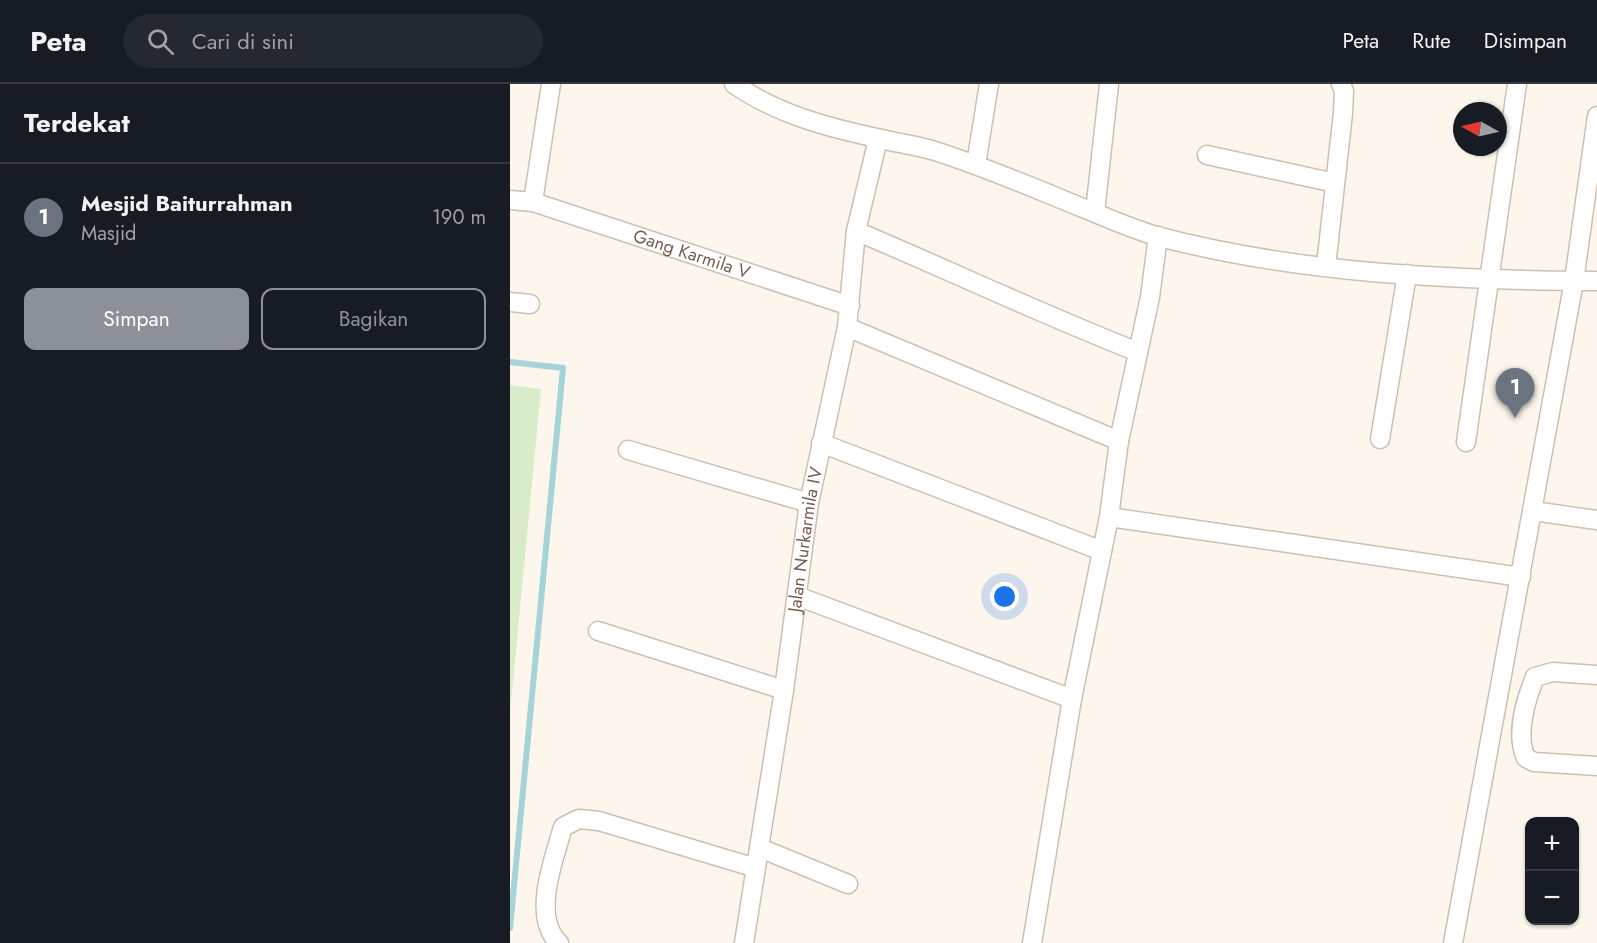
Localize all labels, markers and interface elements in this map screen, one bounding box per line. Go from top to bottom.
search box [123,14,543,68]
text: Peta [30,21,87,62]
icon: search [144,25,177,58]
text: Cari di sini [192,25,294,57]
text: Peta [1342,26,1379,56]
text: Rute [1412,26,1451,56]
text: Disimpan [1484,26,1567,56]
north arrow [1453,102,1507,156]
text: Terdekat [24,104,130,142]
text: Mesjid Baiturrahman [81,187,293,219]
text: 1 [38,203,49,232]
text: 190 m [432,203,486,232]
text: Masjid [81,219,136,248]
street label: Gang Karmila V [630,223,754,285]
button: Simpan [24,288,249,350]
button: Bagikan [261,288,486,350]
pin: 1 [1496,368,1534,418]
street label: Jalan Nurkarmila IV [781,465,829,616]
your location [990,582,1019,611]
map controls [1525,817,1579,925]
button: + [1525,817,1579,871]
button: − [1525,871,1579,925]

